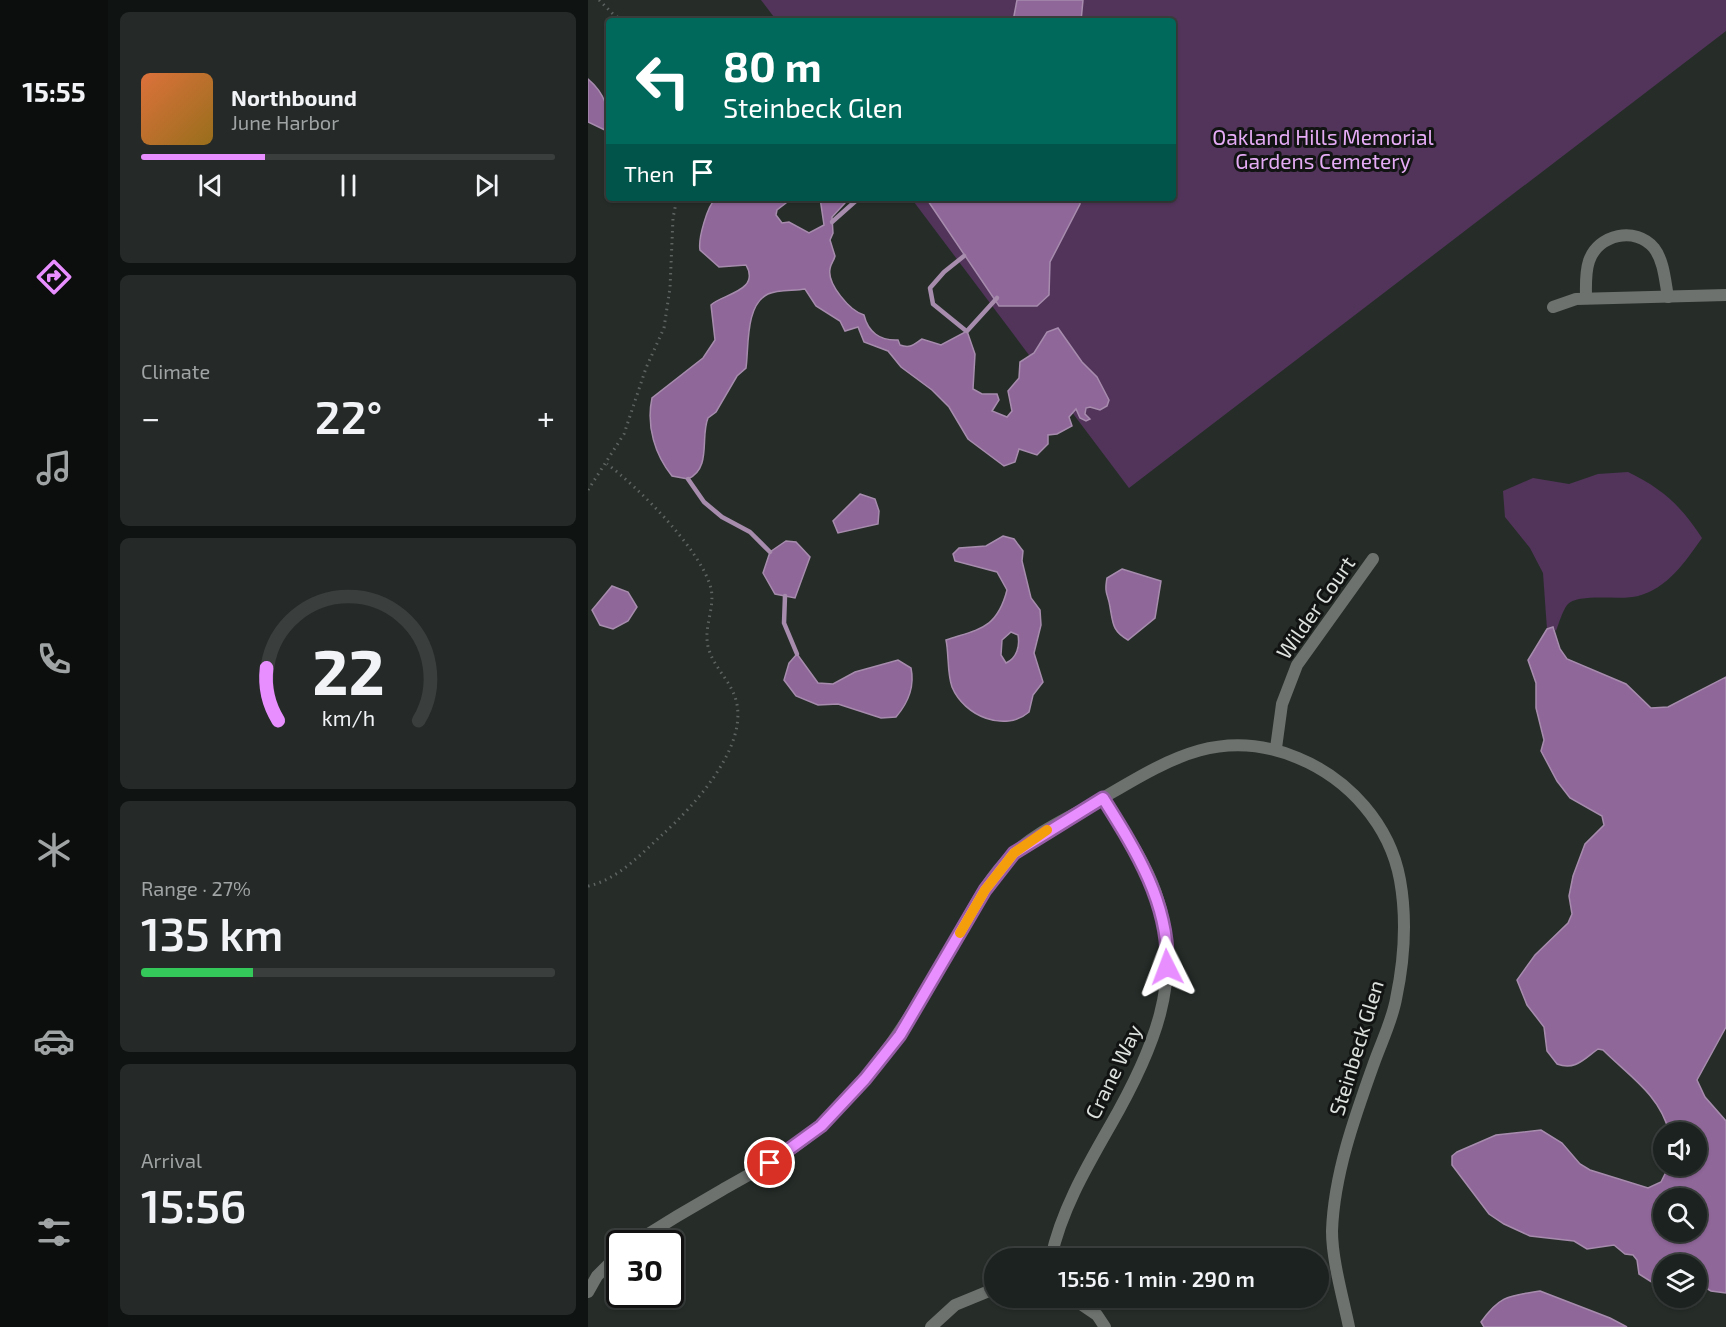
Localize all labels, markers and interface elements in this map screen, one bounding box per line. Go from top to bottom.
text: 80 m [723,40,822,90]
icon: left [624,42,702,120]
text: 15:55 [22,75,86,107]
text: Northbound [231,84,357,110]
text: Steinbeck Glen [723,91,903,123]
text: June Harbor [231,110,339,134]
park label: Oakland Hills Memorial Gardens Cemetery [1212,124,1434,173]
icon: arrive [686,156,719,189]
text: Then [624,160,674,186]
icon: previous [194,169,227,202]
icon: pause [332,169,365,202]
icon: next [470,169,503,202]
icon: directions [33,256,75,298]
text: Climate [141,359,210,383]
text: 22° [315,389,382,443]
text: − [141,397,160,437]
text: + [537,397,555,437]
icon: music [33,447,75,489]
street label: Wilder Court [1270,551,1359,663]
text: 22 [312,633,384,708]
icon: phone [33,638,75,680]
text: km/h [321,705,375,730]
icon: climate [33,829,75,871]
text: Range · 27% [141,876,251,900]
text: 135 km [141,906,283,960]
position arrow [1135,935,1199,999]
street label: Steinbeck Glen [1323,977,1388,1118]
icon: car [33,1020,75,1062]
street label: Crane Way [1079,1020,1146,1123]
map controls [1653,1122,1707,1308]
button: sound [1653,1122,1707,1176]
pin [744,1137,795,1188]
icon: arrive [753,1146,786,1179]
text: Arrival [141,1148,202,1172]
text: 15:56 [141,1178,246,1232]
button: search [1653,1188,1707,1242]
icon: filters [33,1211,75,1253]
speed limit sign: 30 [606,1230,684,1308]
button: layers [1653,1254,1707,1308]
text: 15:56 · 1 min · 290 m [1058,1265,1255,1291]

